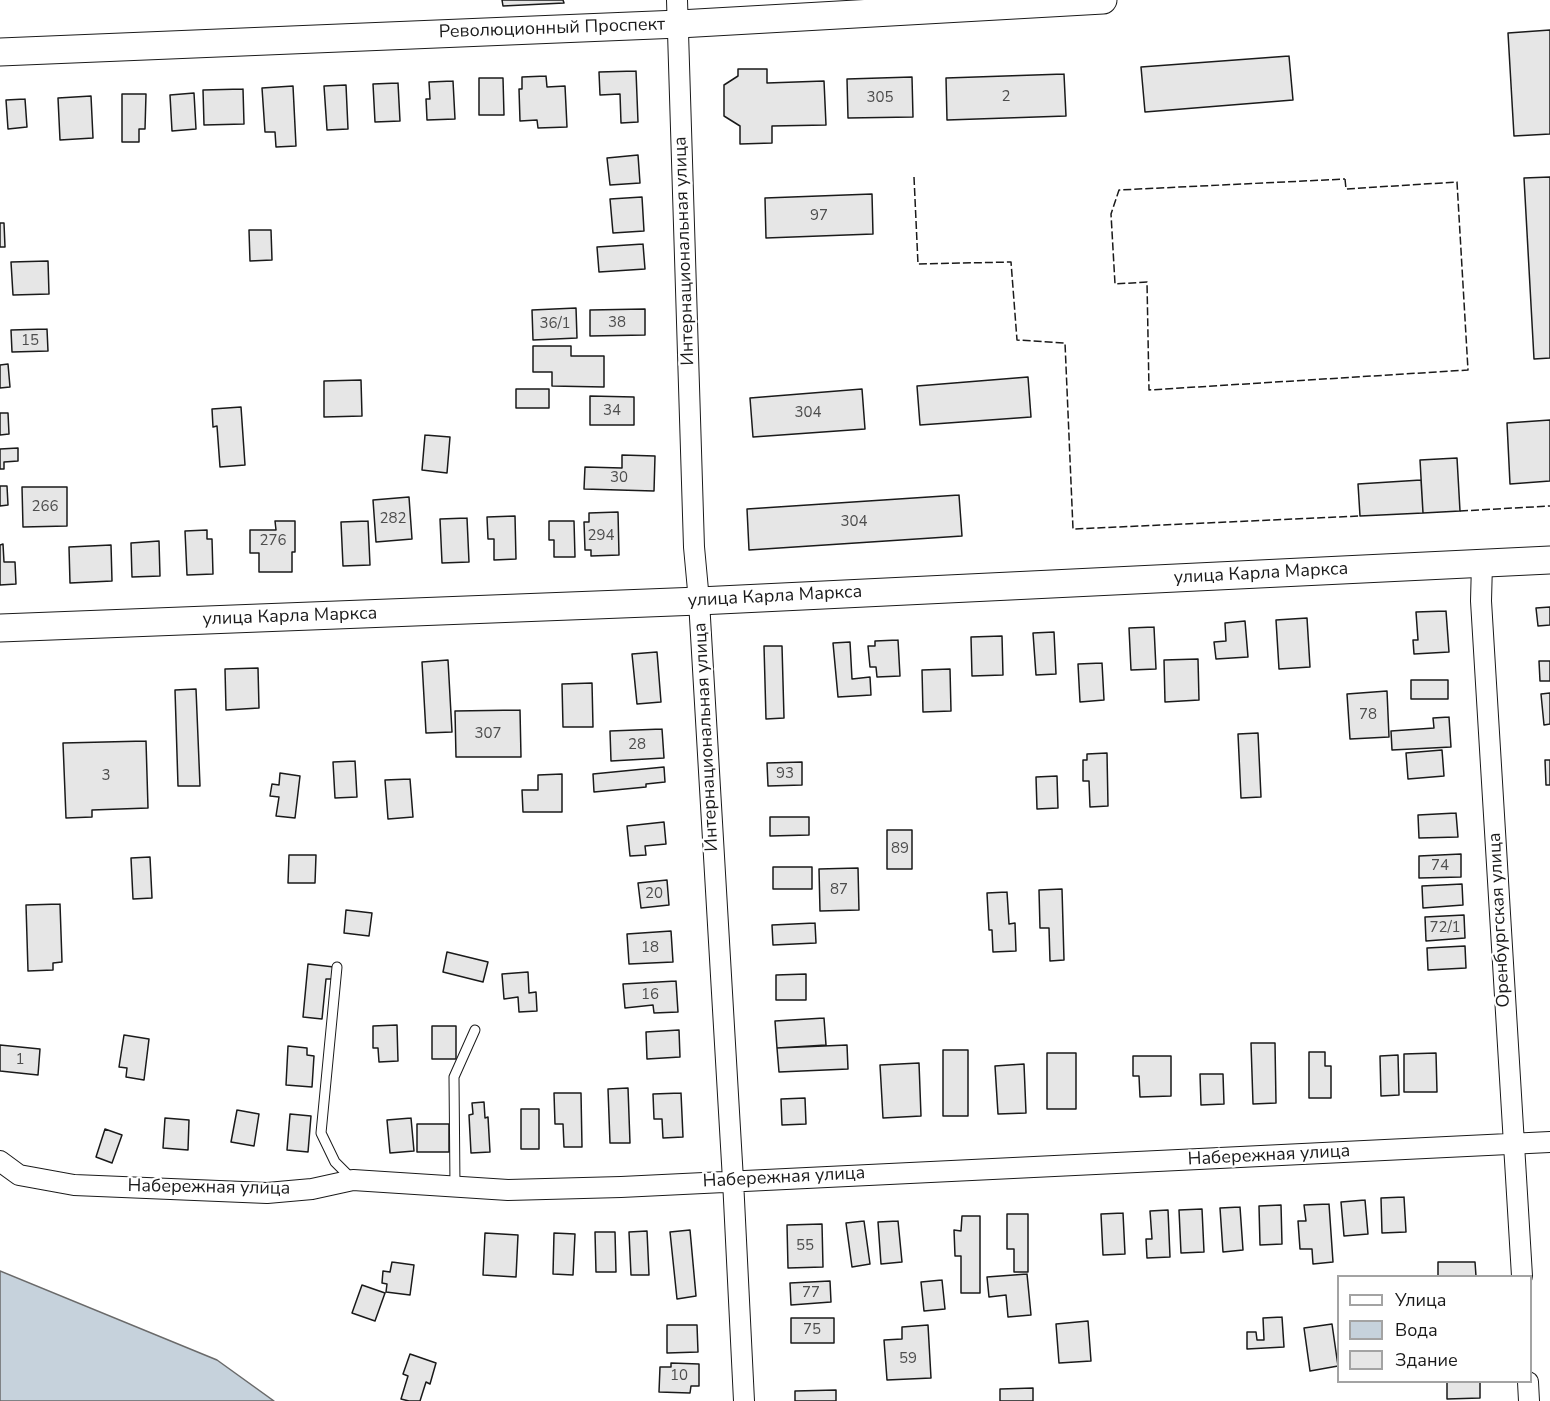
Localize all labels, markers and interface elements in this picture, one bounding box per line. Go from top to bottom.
street label: Революционный Проспект [438,14,666,44]
house number: 2 [1002,88,1010,106]
house number: 305 [867,89,893,107]
street label: Интернациональная улица [670,136,700,366]
house number: 97 [810,207,828,225]
house number: 38 [608,314,626,332]
house number: 36/1 [539,315,571,333]
house number: 15 [21,332,39,350]
house number: 34 [603,402,621,420]
house number: 304 [795,404,821,422]
house number: 30 [610,469,628,487]
house number: 266 [32,498,58,516]
house number: 282 [380,510,406,528]
house number: 304 [841,513,867,531]
house number: 294 [588,527,614,545]
house number: 276 [260,532,286,550]
street label: улица Карла Маркса [1173,559,1349,589]
street label: улица Карла Маркса [687,582,863,612]
street label: улица Карла Маркса [202,603,378,631]
street label: Интернациональная улица [690,622,724,852]
house number: 78 [1359,706,1377,724]
house number: 307 [475,725,501,743]
house number: 28 [628,736,646,754]
house number: 93 [776,765,794,783]
house number: 3 [102,767,110,785]
street label: Оренбургская улица [1485,832,1515,1008]
house number: 89 [891,840,909,858]
house number: 74 [1431,857,1449,875]
house number: 87 [830,881,848,899]
house number: 20 [645,885,663,903]
house number: 72/1 [1429,919,1461,937]
house number: 18 [641,939,659,957]
house number: 16 [641,986,659,1004]
house number: 1 [16,1051,24,1069]
street label: Набережная улица [1187,1141,1351,1171]
street label: Набережная улица [702,1163,866,1193]
street label: Набережная улица [127,1176,291,1200]
house number: 55 [796,1237,814,1255]
legend [1337,1275,1532,1383]
house number: 77 [802,1284,820,1302]
text: Улица [1395,1288,1446,1312]
text: Вода [1395,1318,1438,1342]
house number: 75 [803,1321,821,1339]
text: Здание [1395,1348,1458,1372]
house number: 59 [899,1350,917,1368]
house number: 10 [670,1367,688,1385]

